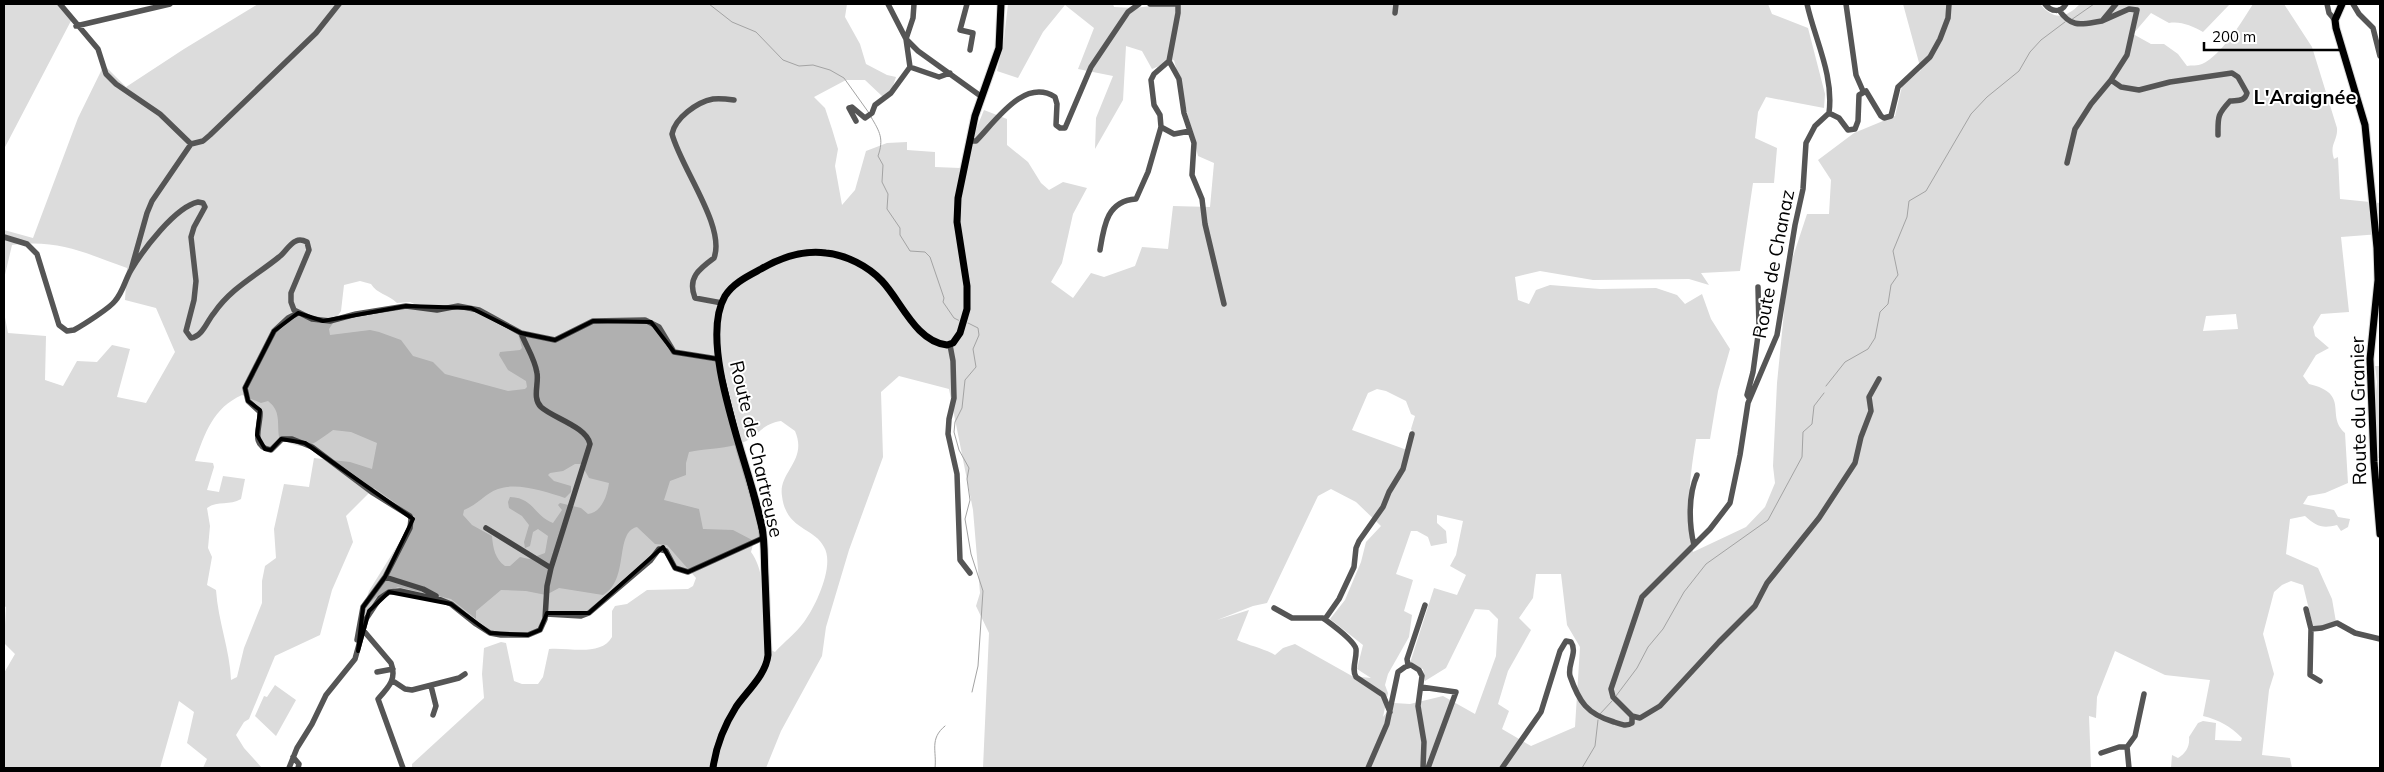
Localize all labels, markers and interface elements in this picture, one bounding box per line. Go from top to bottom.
scale bar [2204,20,2340,52]
text: 200 m [2212,27,2256,46]
district label: L'Araignée [2254,84,2356,109]
street label: Route de Chanaz [1747,187,1799,341]
street label: Route du Granier [2345,336,2371,486]
street label: Route de Chartreuse [725,358,789,540]

